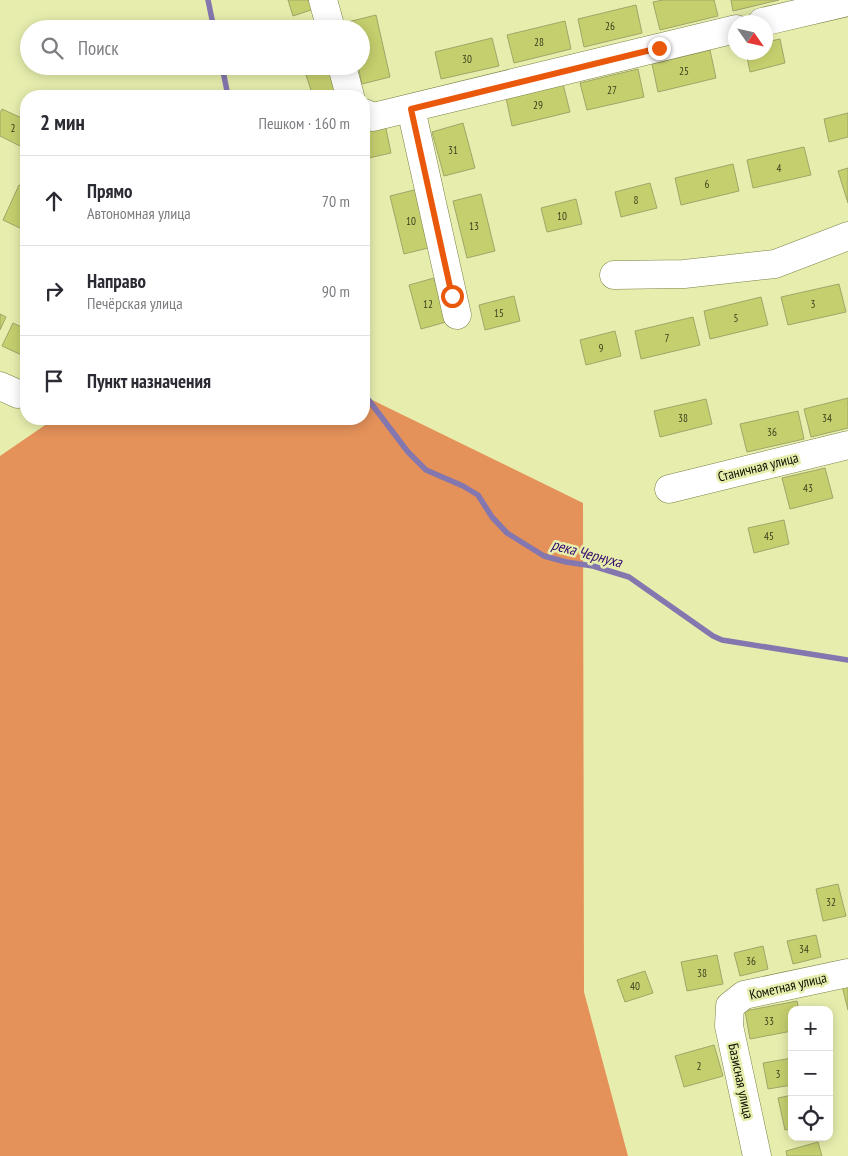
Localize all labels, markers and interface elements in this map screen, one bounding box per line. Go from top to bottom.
north arrow [728,15,773,60]
house number: 26 [605,19,615,33]
search box [20,20,370,75]
icon: search [38,34,66,62]
house number: 28 [534,35,544,49]
text: Поиск [78,36,119,60]
route end [648,37,671,60]
house number: 30 [462,52,472,66]
house number: 25 [679,64,689,78]
house number: 27 [607,83,617,97]
house number: 29 [533,98,543,112]
text: 2 мин [40,109,85,136]
text: Пешком · 160 m [259,113,350,133]
house number: 2 [11,121,16,135]
house number: 31 [448,143,458,157]
house number: 4 [777,161,782,175]
house number: 6 [705,177,710,191]
text: Прямо [87,179,132,203]
icon: ahead [40,187,68,215]
text: 70 m [322,191,350,211]
house number: 8 [634,193,639,207]
text: Автономная улица [87,203,191,223]
house number: 10 [557,209,567,223]
house number: 10 [406,214,416,228]
house number: 13 [469,219,479,233]
text: Направо [87,269,146,293]
icon: right [40,277,68,305]
text: 90 m [322,281,350,301]
route start [441,285,464,308]
text: Печёрская улица [87,293,183,313]
house number: 12 [423,297,433,311]
house number: 3 [811,297,816,311]
house number: 15 [494,306,504,320]
house number: 5 [734,311,739,325]
house number: 7 [665,331,670,345]
house number: 9 [599,341,604,355]
icon: arrive [40,367,68,395]
text: Пункт назначения [87,369,211,393]
house number: 38 [678,411,688,425]
house number: 34 [822,411,832,425]
house number: 36 [767,425,777,439]
street label: Станичная улица [716,448,800,486]
house number: 43 [803,481,813,495]
house number: 45 [764,529,774,543]
water label: река Чернуха [550,534,625,572]
house number: 32 [826,895,836,909]
house number: 34 [799,942,809,956]
house number: 36 [746,954,756,968]
house number: 38 [697,966,707,980]
street label: Кометная улица [748,968,828,1004]
house number: 40 [630,979,640,993]
map controls [788,1006,833,1141]
button: + [788,1006,833,1051]
house number: 33 [764,1014,774,1028]
street label: Базисная улица [724,1042,758,1120]
button: − [788,1051,833,1096]
house number: 2 [697,1059,702,1073]
house number: 3 [776,1067,781,1081]
button: locate [788,1096,833,1141]

